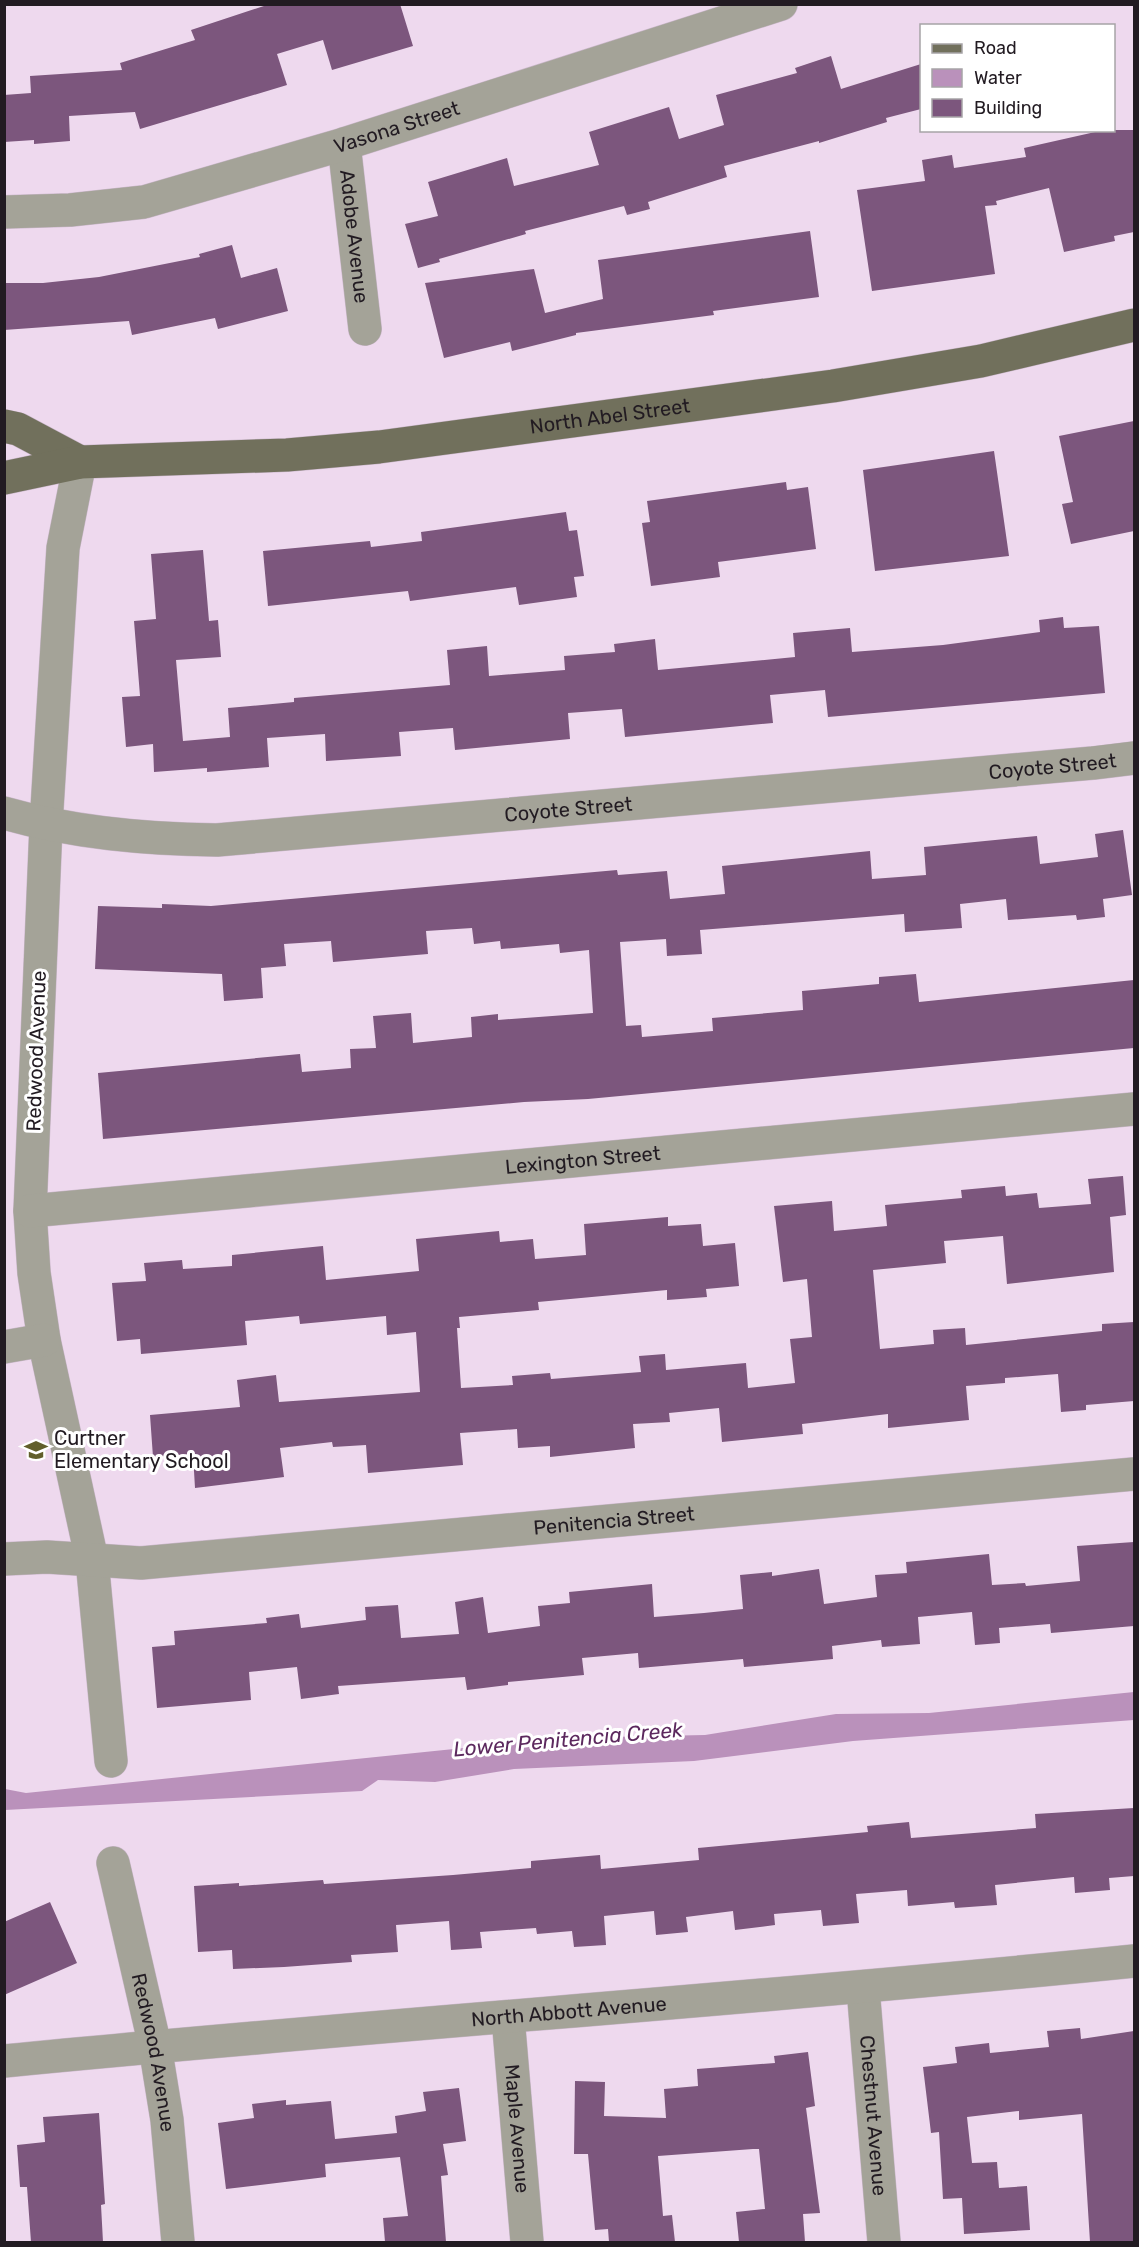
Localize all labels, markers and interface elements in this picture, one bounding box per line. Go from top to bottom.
legend [920,24,1115,132]
text: Road [974,37,1017,59]
text: Water [974,67,1022,89]
street label: Vasona Street [331,96,463,158]
text: Building [974,97,1042,119]
street label: Adobe Avenue [335,168,374,304]
street label: North Abel Street [528,393,692,439]
street label: Coyote Street [987,748,1118,784]
street label: Coyote Street [503,792,633,827]
street label: Redwood Avenue [21,970,51,1132]
street label: Lexington Street [504,1141,662,1179]
place label: Curtner Elementary School [54,1426,229,1473]
school or university icon: Curtner Elementary School [23,1437,49,1463]
street label: Penitencia Street [532,1501,696,1540]
water label: Lower Penitencia Creek [452,1716,685,1761]
street label: Redwood Avenue [127,1971,180,2133]
street label: North Abbott Avenue [470,1991,668,2031]
street label: Chestnut Avenue [855,2034,892,2197]
street label: Maple Avenue [500,2063,535,2194]

